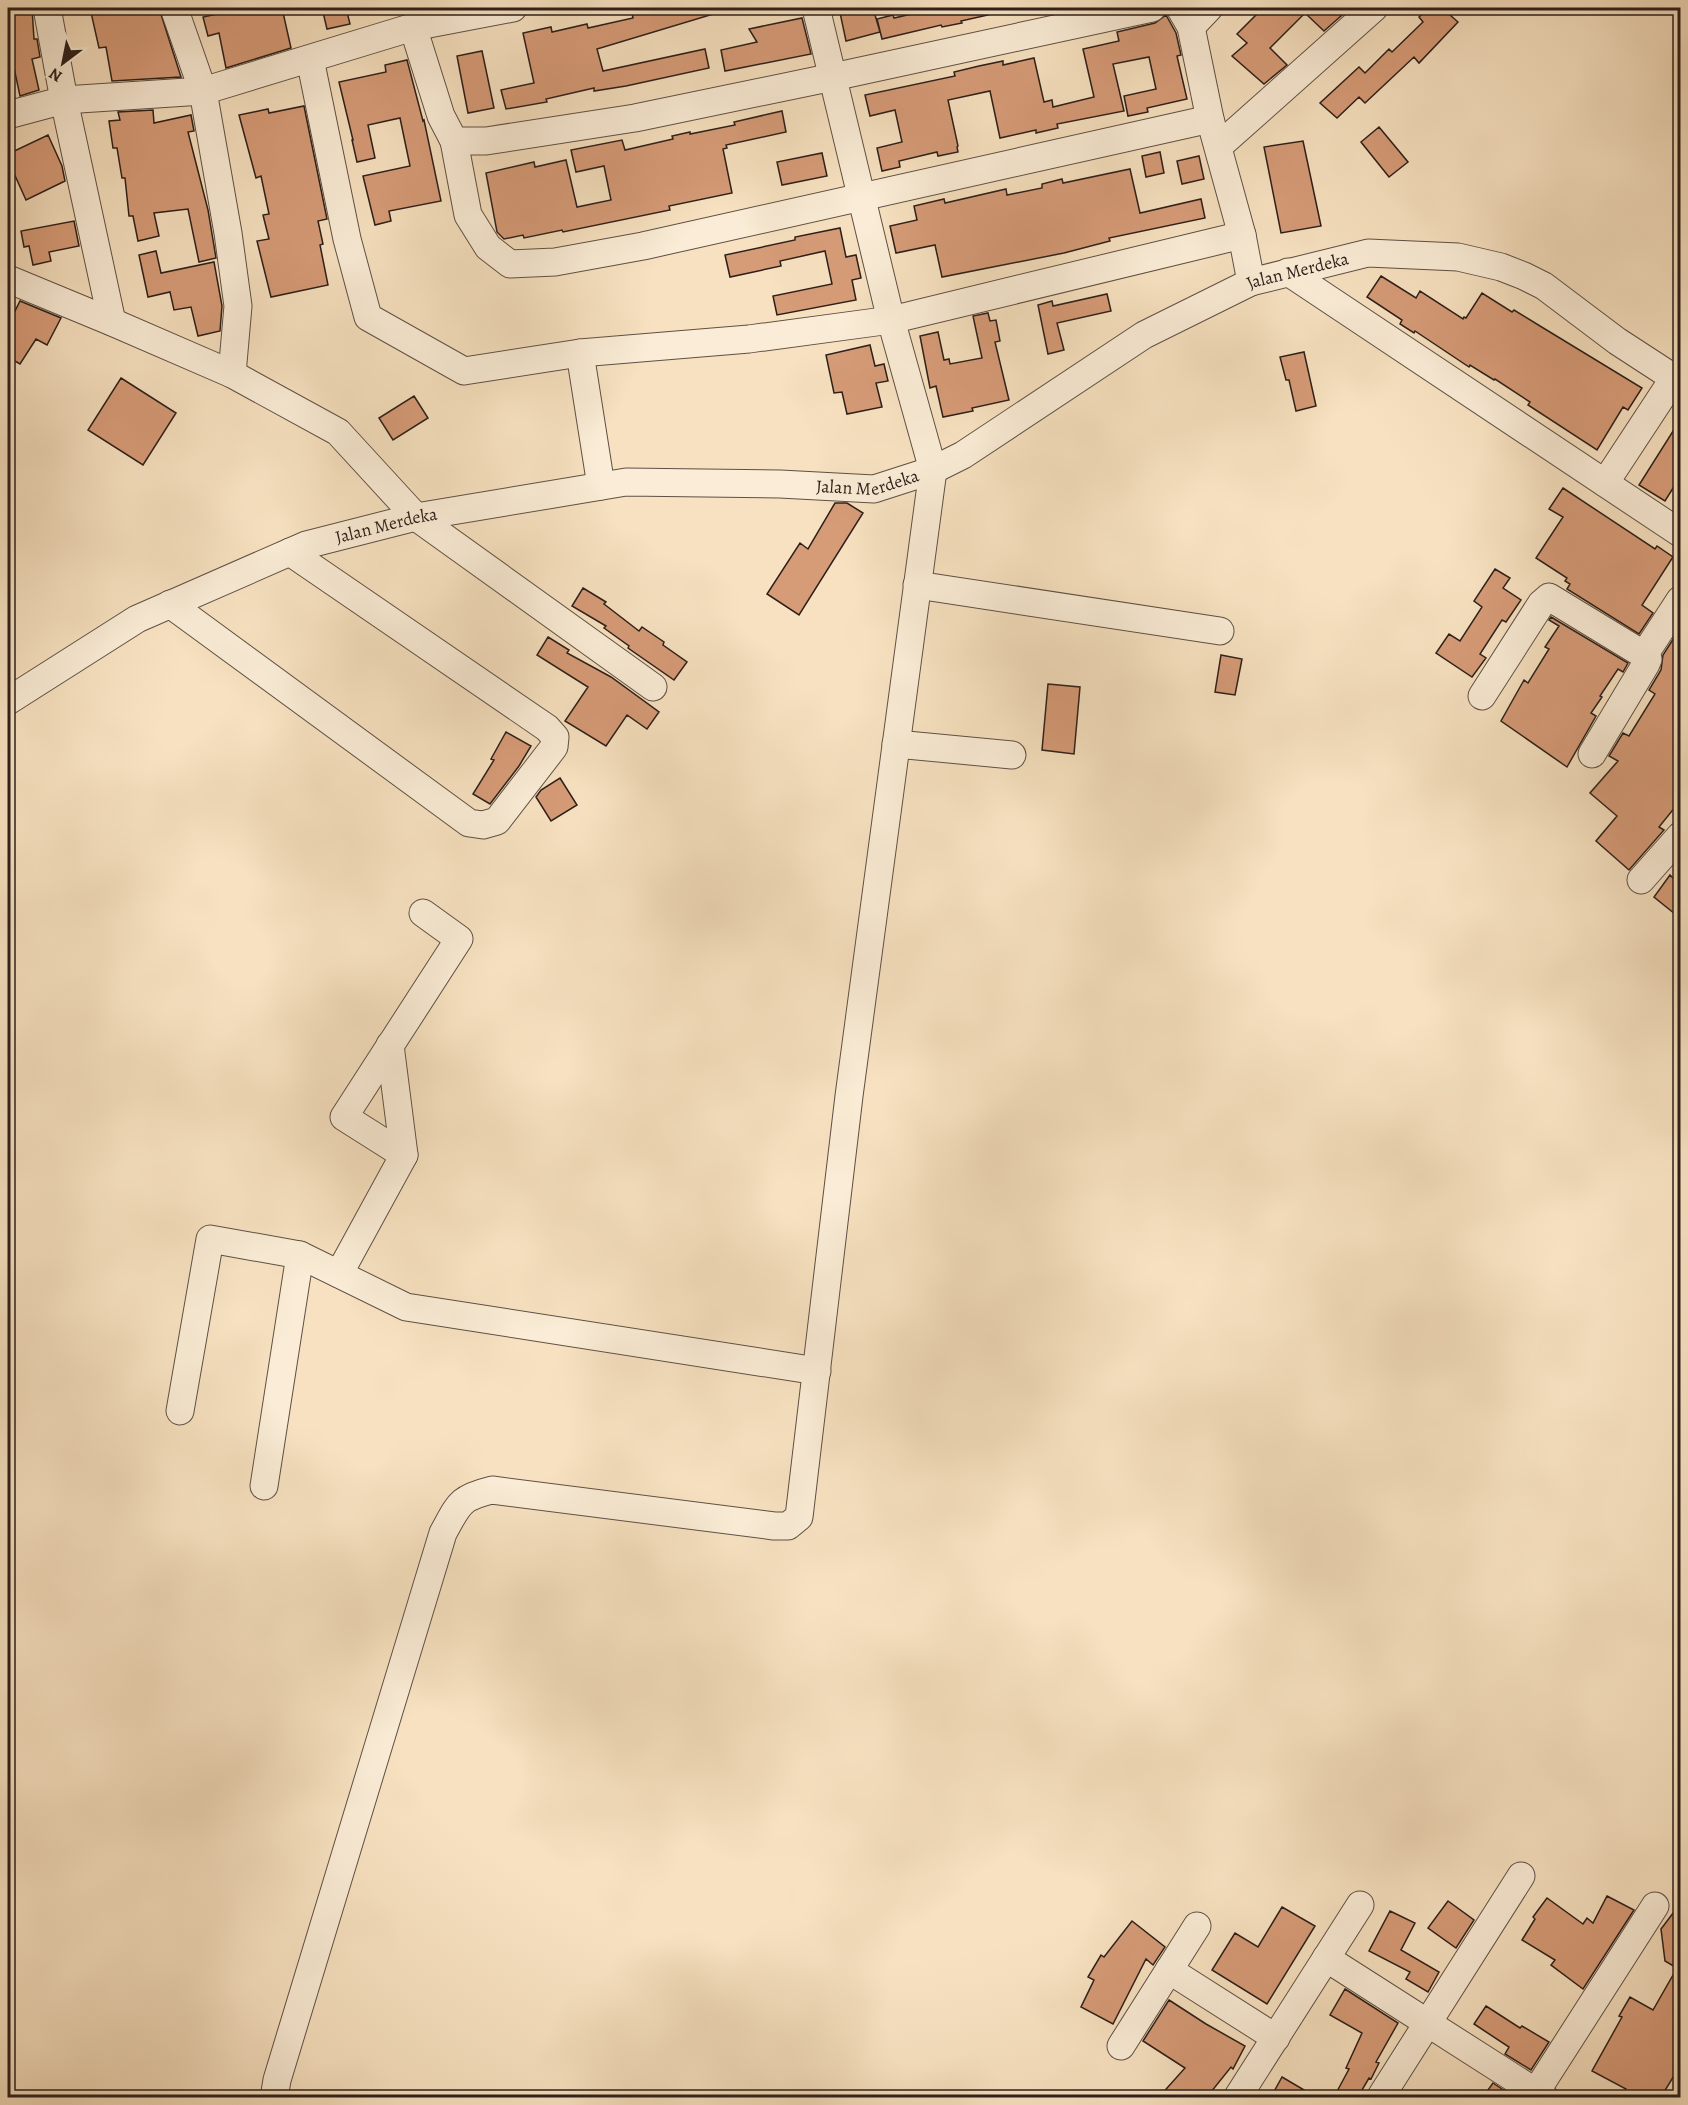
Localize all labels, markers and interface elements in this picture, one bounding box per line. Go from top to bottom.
north arrow [33,33,93,93]
text: N [45,62,66,87]
street label: Jalan Merdeka [1242,246,1352,295]
street label: Jalan Merdeka [815,463,922,501]
street label: Jalan Merdeka [333,502,440,549]

